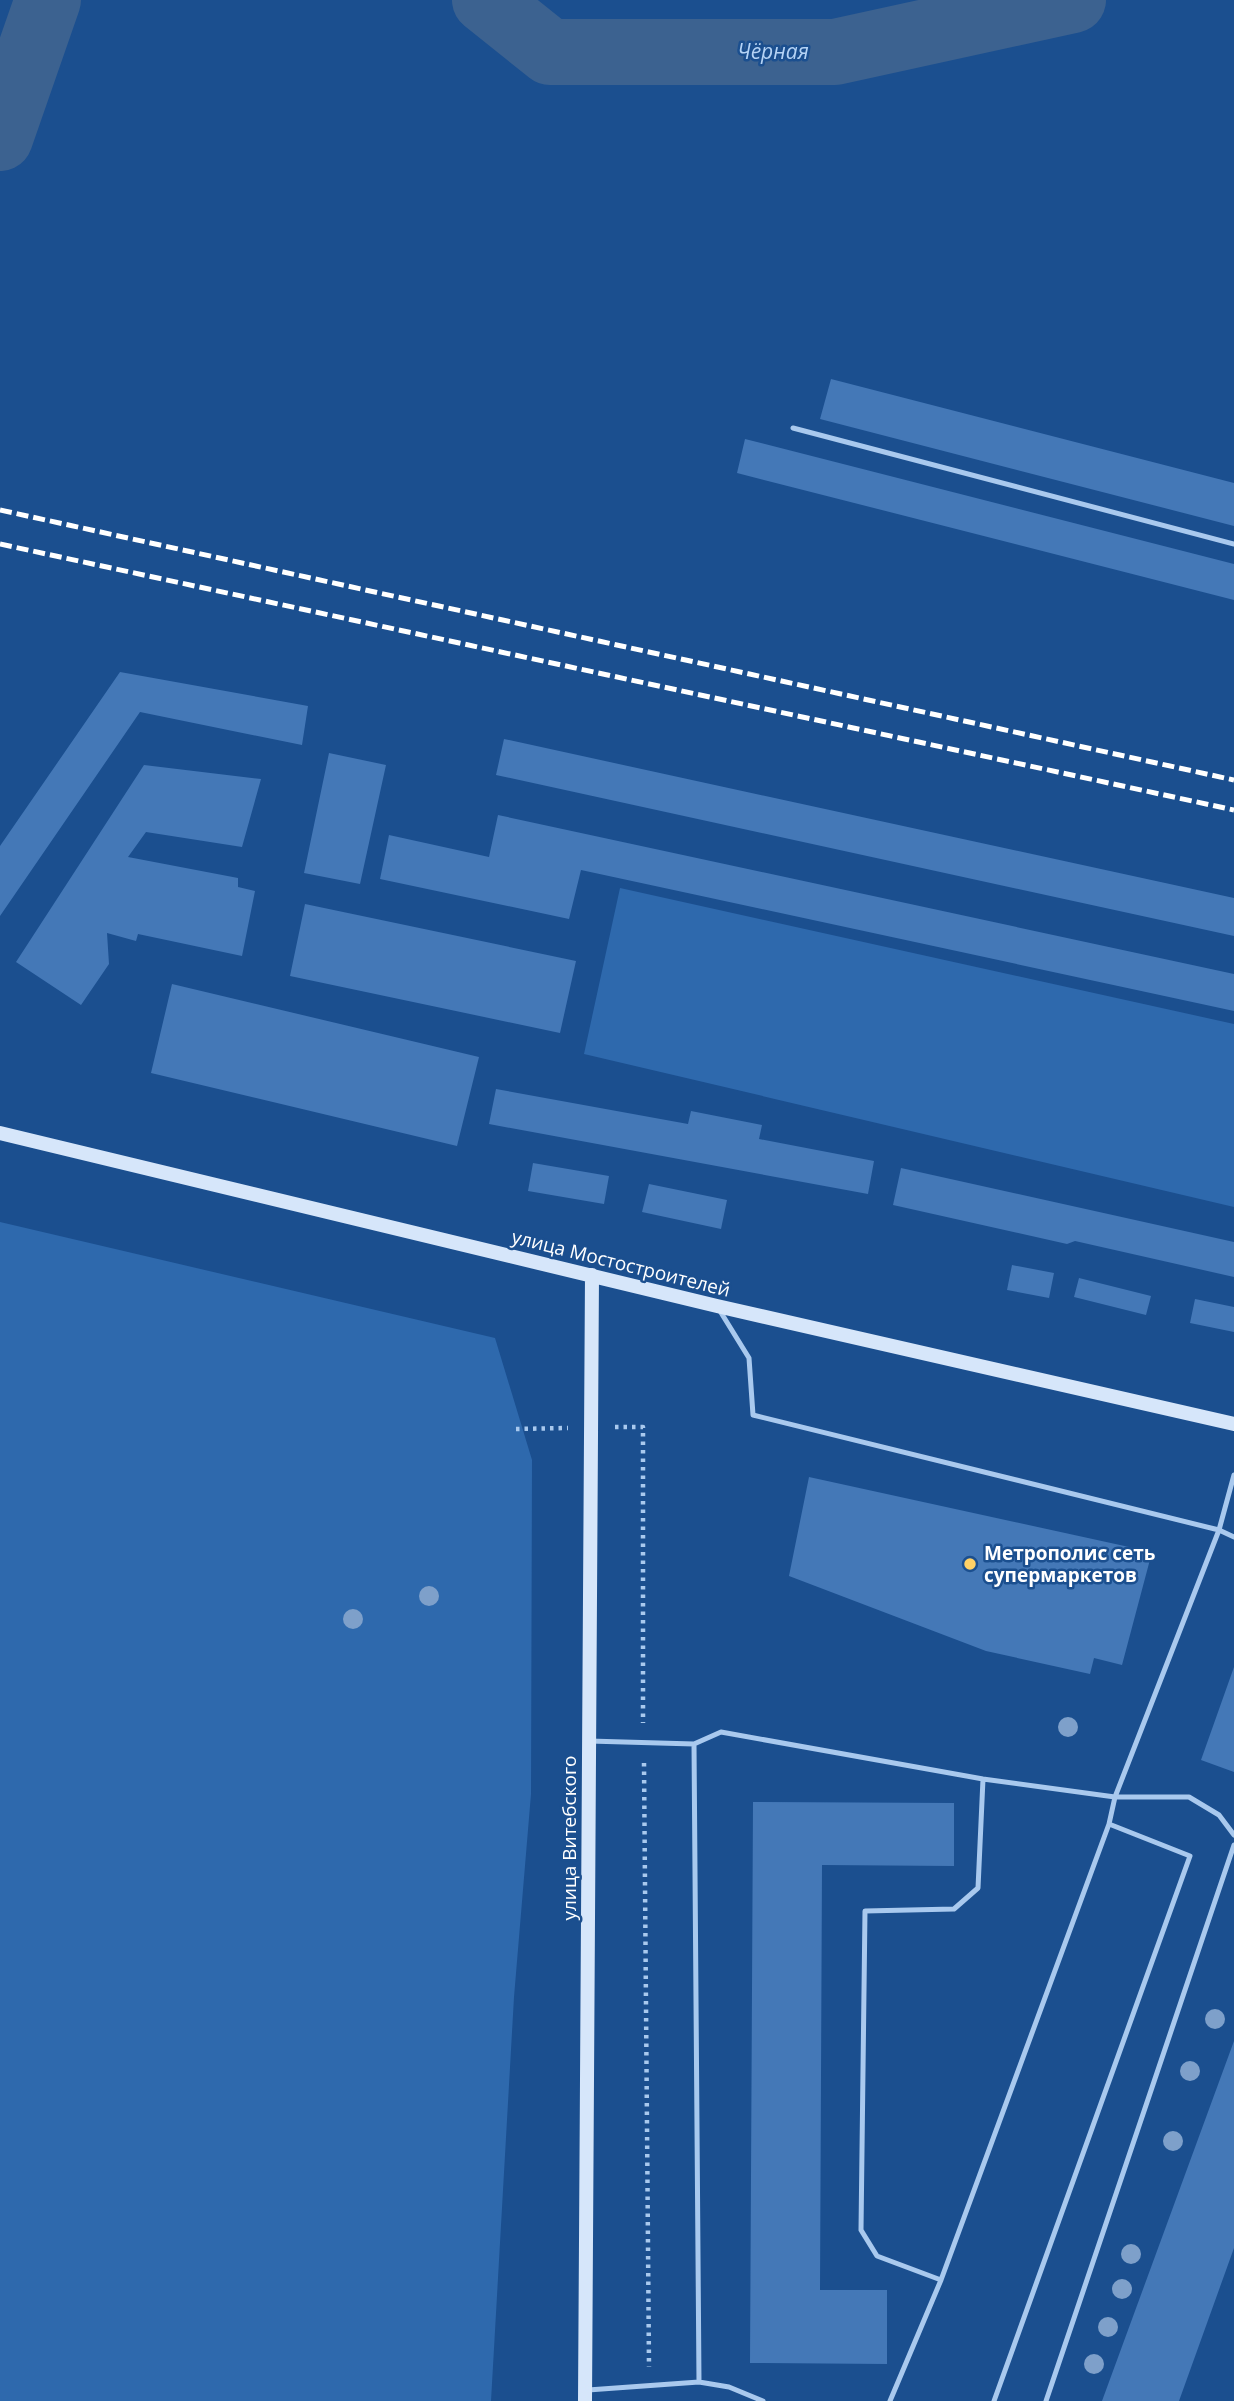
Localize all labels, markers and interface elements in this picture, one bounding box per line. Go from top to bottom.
water label: Чёрная [737,37,809,65]
street label: улица Мостостроителей [509,1223,733,1303]
place label: Метрополис cеть супермаркетов [984,1540,1155,1588]
marker: Метрополис cеть супермаркетов [962,1556,978,1572]
street label: улица Витебского [556,1755,582,1921]

